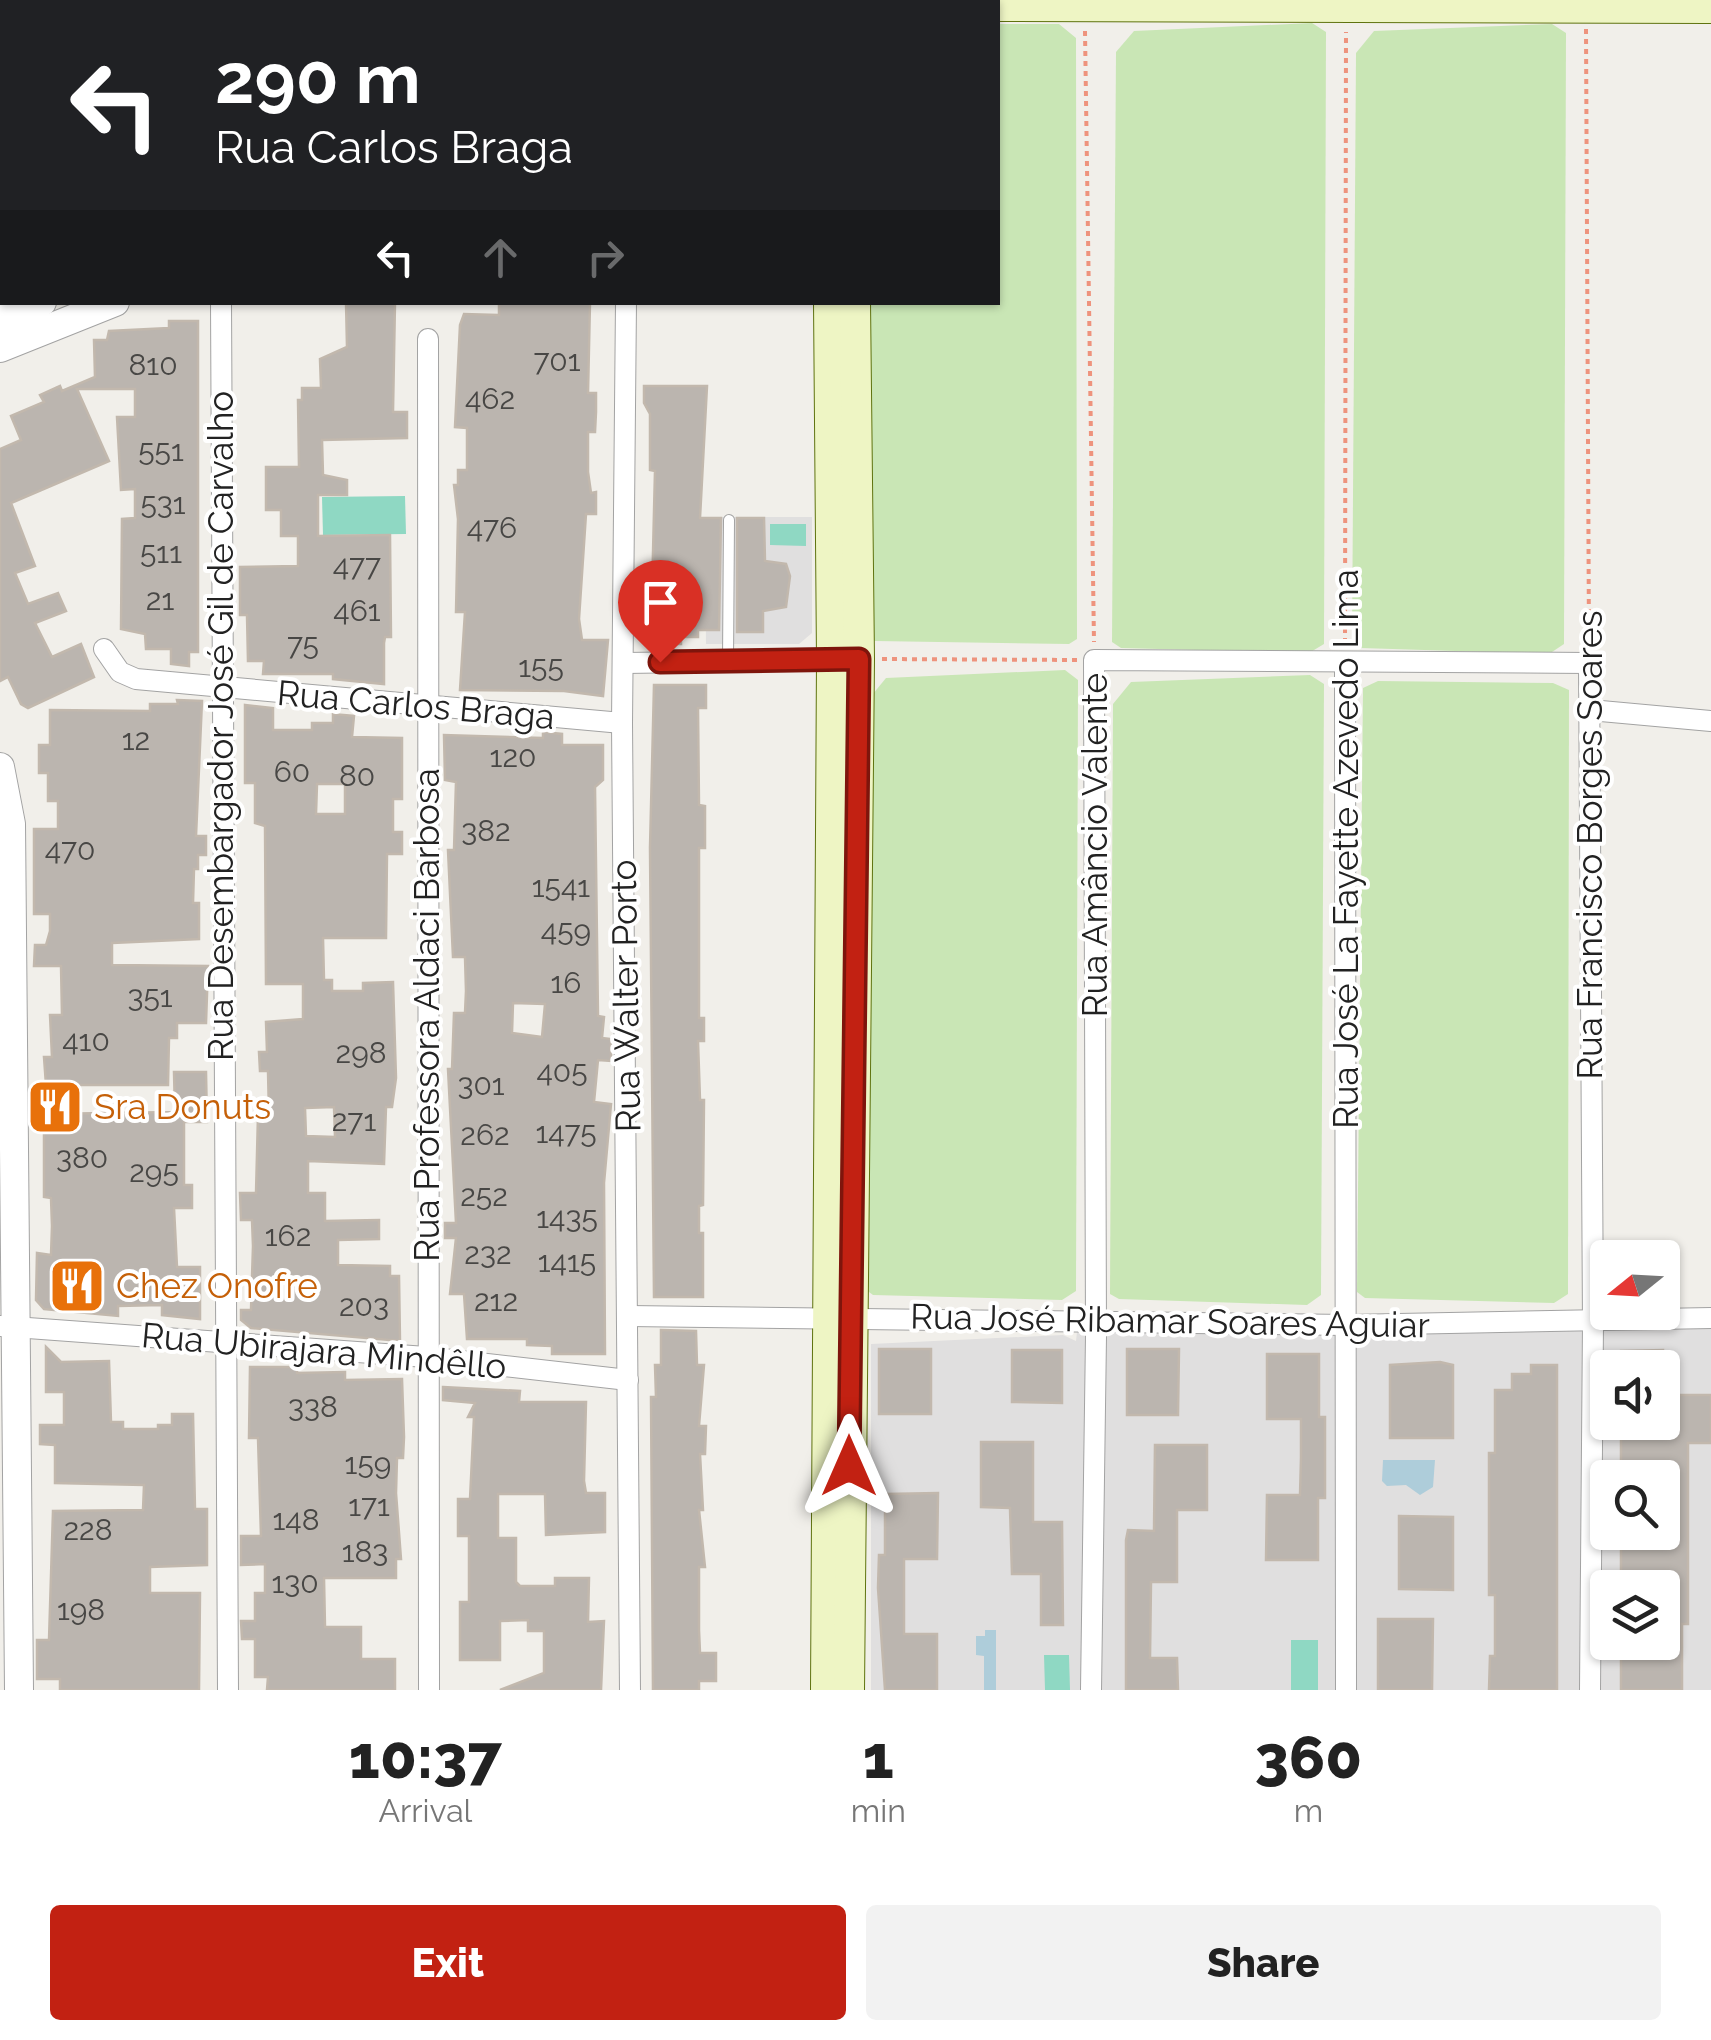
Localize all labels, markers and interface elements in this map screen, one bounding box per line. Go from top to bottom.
text: 290 m [215,37,421,119]
icon: left [50,40,180,170]
text: Rua Carlos Braga [215,121,573,174]
icon: left [368,230,423,285]
icon: ahead [473,230,528,285]
icon: right [578,230,633,285]
house number: 701 [533,343,581,378]
house number: 810 [129,347,178,382]
house number: 462 [465,381,515,416]
street label: Rua Desembargador José Gil de Carvalho [200,391,241,1061]
house number: 551 [138,433,184,468]
house number: 531 [140,486,186,521]
house number: 476 [467,510,517,545]
house number: 511 [140,535,182,570]
house number: 477 [333,548,381,583]
pin [618,560,703,663]
street label: Rua José La Fayette Azevedo Lima [1325,569,1366,1129]
icon: arrive [633,575,688,630]
house number: 21 [146,582,174,617]
house number: 461 [333,593,381,628]
street label: Rua Francisco Borges Soares [1569,610,1610,1080]
house number: 75 [287,627,319,662]
house number: 155 [518,649,564,684]
street label: Rua Carlos Braga [276,672,556,737]
street label: Rua Amâncio Valente [1074,673,1115,1017]
house number: 12 [122,722,150,757]
house number: 120 [490,739,536,774]
house number: 60 [274,754,310,789]
house number: 80 [339,758,375,793]
street label: Rua Professora Aldaci Barbosa [406,768,447,1262]
house number: 382 [461,813,511,848]
house number: 470 [45,832,95,867]
street label: Rua Walter Porto [603,859,648,1133]
house number: 1541 [532,869,590,904]
house number: 459 [541,913,591,948]
house number: 16 [551,965,581,1000]
house number: 351 [127,979,173,1014]
house number: 410 [62,1023,110,1058]
house number: 298 [336,1035,387,1070]
house number: 405 [536,1054,588,1089]
house number: 301 [457,1067,505,1102]
restaurant icon: Sra Donuts [25,1077,85,1137]
place label: Sra Donuts [94,1086,271,1127]
house number: 271 [332,1103,376,1138]
house number: 1475 [535,1115,597,1150]
house number: 262 [460,1117,510,1152]
house number: 380 [56,1140,108,1175]
house number: 295 [129,1154,179,1189]
house number: 252 [460,1178,508,1213]
house number: 1435 [536,1200,598,1235]
house number: 162 [265,1218,311,1253]
house number: 232 [464,1236,512,1271]
north arrow [1590,1240,1680,1330]
map controls [1590,1240,1680,1660]
house number: 1415 [538,1244,596,1279]
restaurant icon: Chez Onofre [47,1256,107,1316]
place label: Chez Onofre [116,1265,318,1306]
house number: 212 [474,1283,518,1318]
house number: 203 [339,1288,389,1323]
street label: Rua José Ribamar Soares Aguiar [910,1295,1430,1346]
street label: Rua Ubirajara Mindêllo [140,1314,508,1387]
button: sound [1590,1350,1680,1440]
house number: 338 [288,1389,338,1424]
position arrow [797,1414,901,1518]
house number: 159 [345,1446,391,1481]
button: search [1590,1460,1680,1550]
house number: 171 [348,1488,390,1523]
house number: 148 [272,1502,320,1537]
house number: 228 [63,1512,113,1547]
house number: 183 [342,1534,388,1569]
house number: 130 [271,1565,319,1600]
button: layers [1590,1570,1680,1660]
house number: 198 [57,1592,105,1627]
text: 10:37 [349,1722,502,1792]
text: 1 [863,1722,894,1792]
text: 360 [1255,1722,1362,1792]
text: Arrival [378,1792,472,1829]
text: min [851,1792,906,1829]
text: m [1294,1792,1323,1829]
button: Exit [50,1905,846,2020]
button: Share [866,1905,1661,2020]

